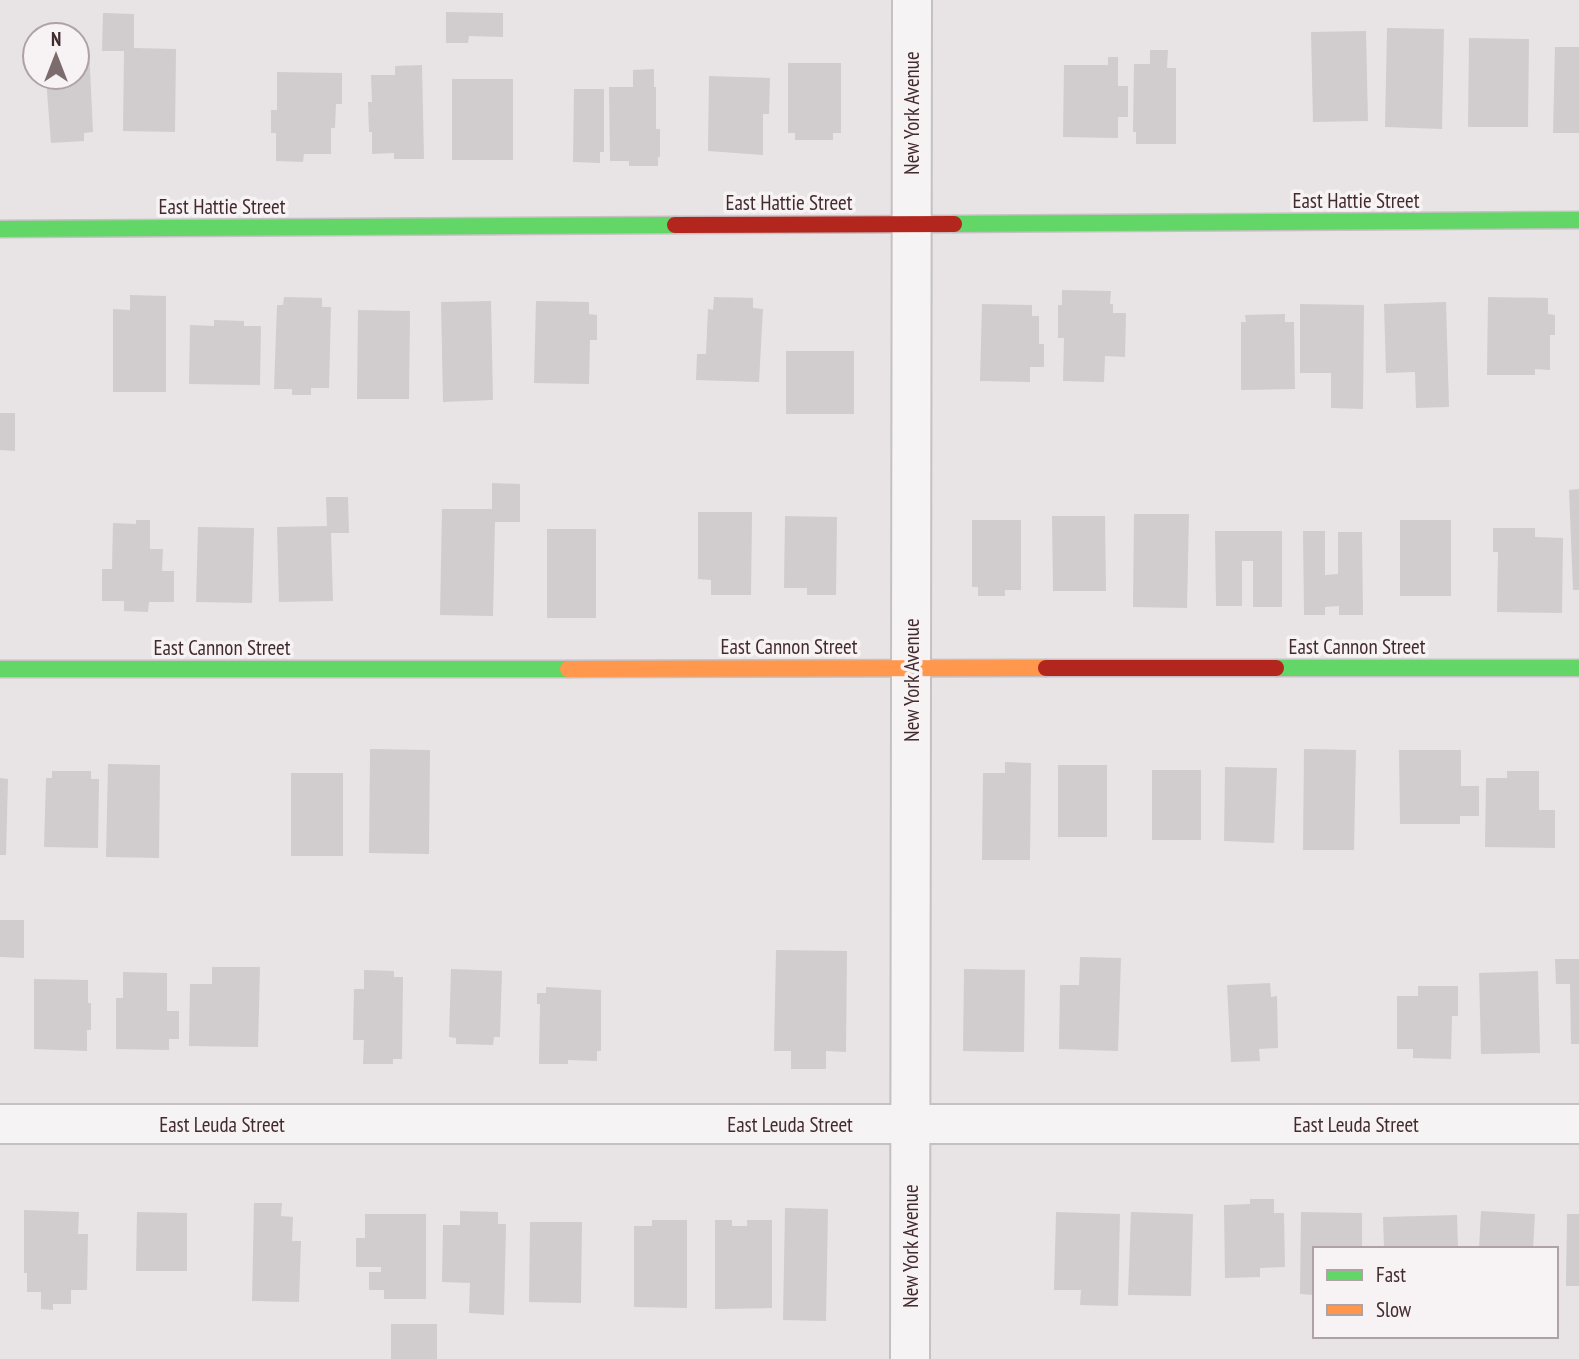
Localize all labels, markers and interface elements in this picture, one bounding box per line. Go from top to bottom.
north arrow [21,21,91,91]
text: N [51,27,61,51]
street label: New York Avenue [898,51,925,175]
street label: East Hattie Street [1292,187,1420,214]
street label: East Hattie Street [725,189,853,216]
street label: East Hattie Street [158,193,286,220]
street label: New York Avenue [898,618,925,742]
street label: East Cannon Street [720,633,858,660]
street label: East Cannon Street [1288,633,1426,660]
street label: East Cannon Street [153,634,291,661]
street label: East Leuda Street [159,1111,285,1138]
street label: East Leuda Street [727,1111,853,1138]
street label: East Leuda Street [1293,1111,1419,1138]
street label: New York Avenue [897,1184,924,1308]
legend [1313,1247,1558,1338]
text: Fast [1376,1261,1406,1288]
text: Slow [1376,1296,1412,1323]

